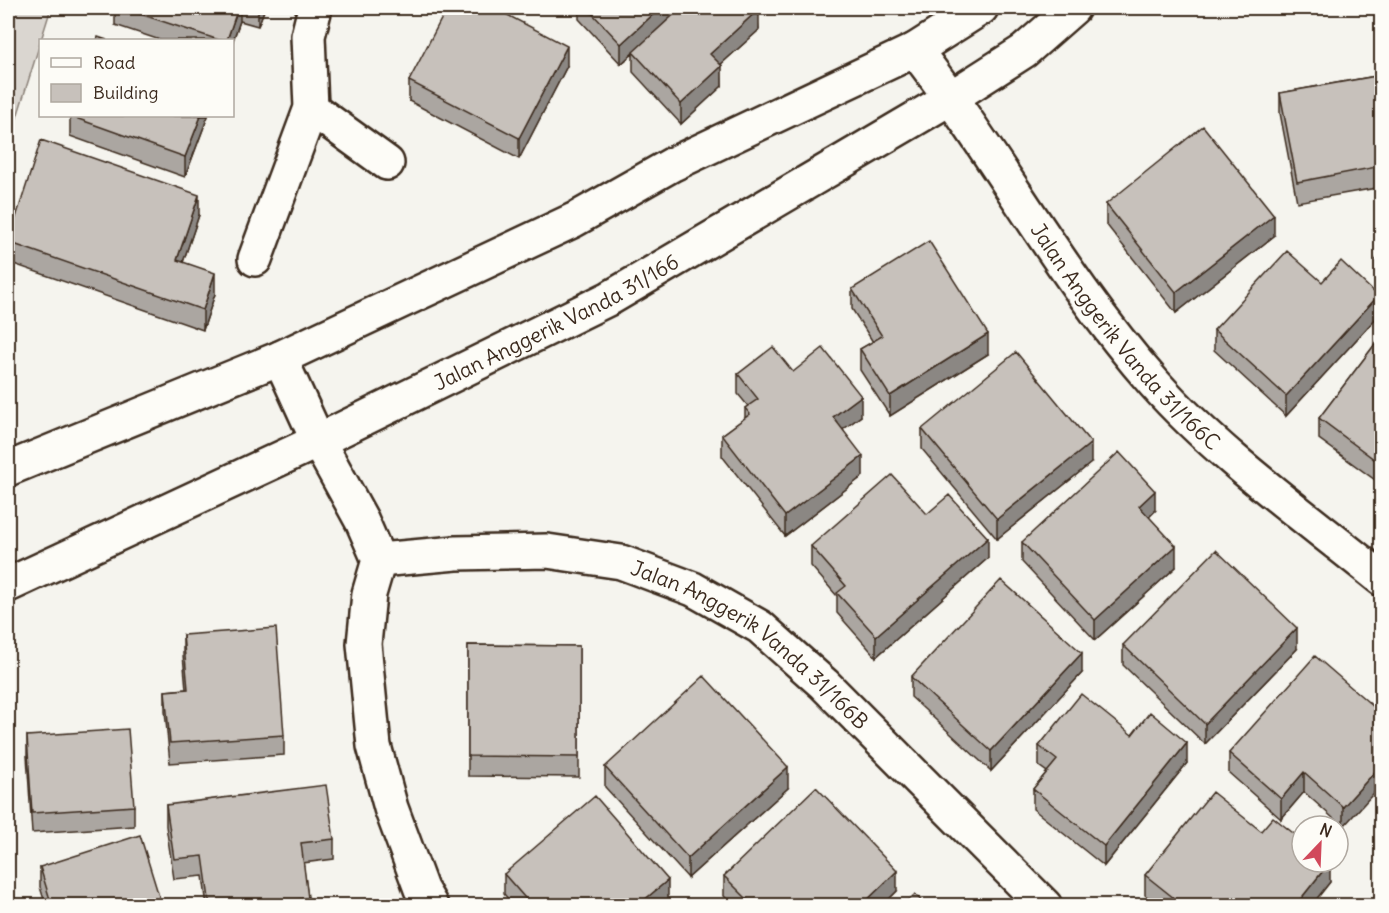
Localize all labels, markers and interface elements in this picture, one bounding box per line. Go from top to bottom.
legend [39,39,234,117]
text: Road [93,51,136,74]
text: Building [93,81,158,104]
street label: Jalan Anggerik Vanda 31/166C [1025,218,1226,456]
street label: Jalan Anggerik Vanda 31/166 [429,247,683,396]
street label: Jalan Anggerik Vanda 31/166B [627,554,875,735]
north arrow [1290,814,1350,874]
text: N [1317,819,1335,842]

